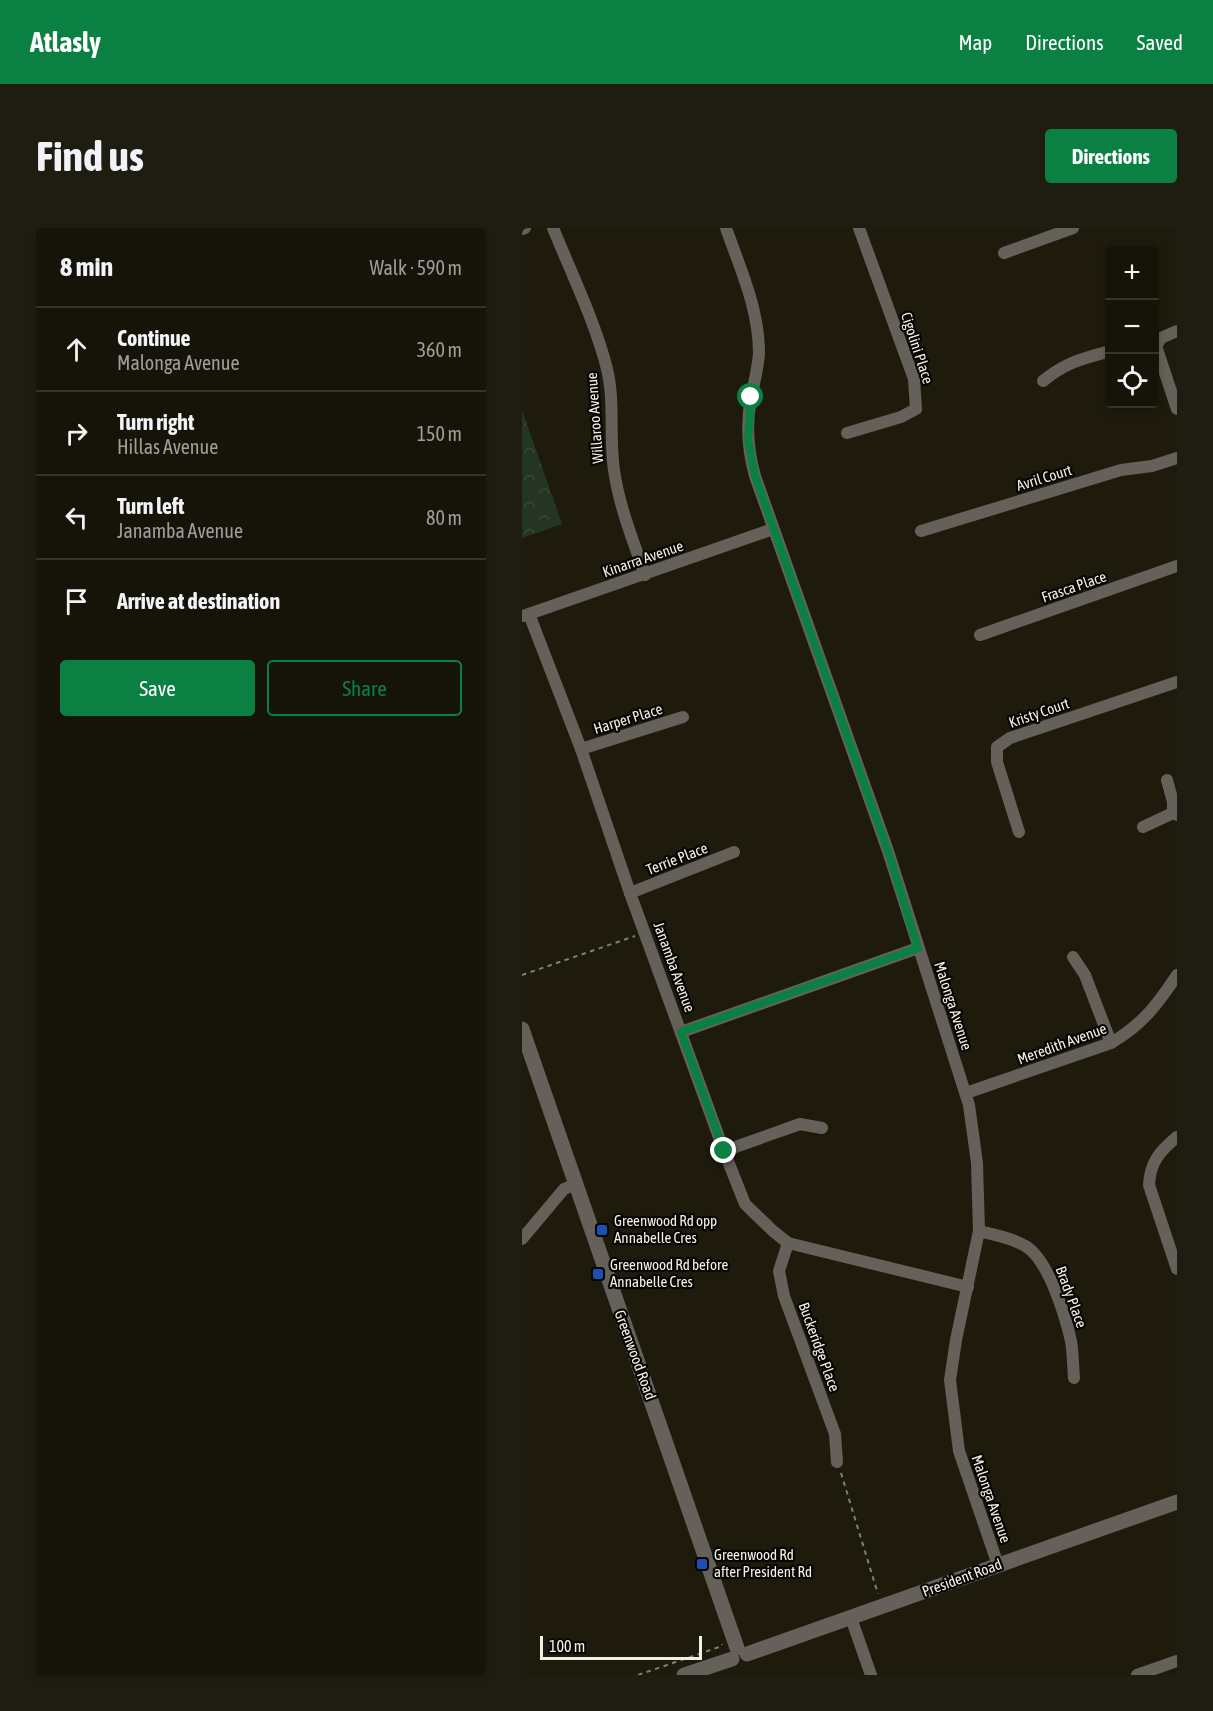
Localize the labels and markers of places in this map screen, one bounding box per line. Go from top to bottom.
place label: Greenwood Rd opp Annabelle Cres [614,1212,717,1246]
marker: Greenwood Rd opp Annabelle Cres [595,1223,609,1237]
place label: Greenwood Rd before Annabelle Cres [610,1256,728,1290]
marker: Greenwood Rd before Annabelle Cres [591,1267,605,1281]
place label: Greenwood Rd after President Rd [714,1546,812,1580]
marker: Greenwood Rd after President Rd [695,1557,709,1571]

